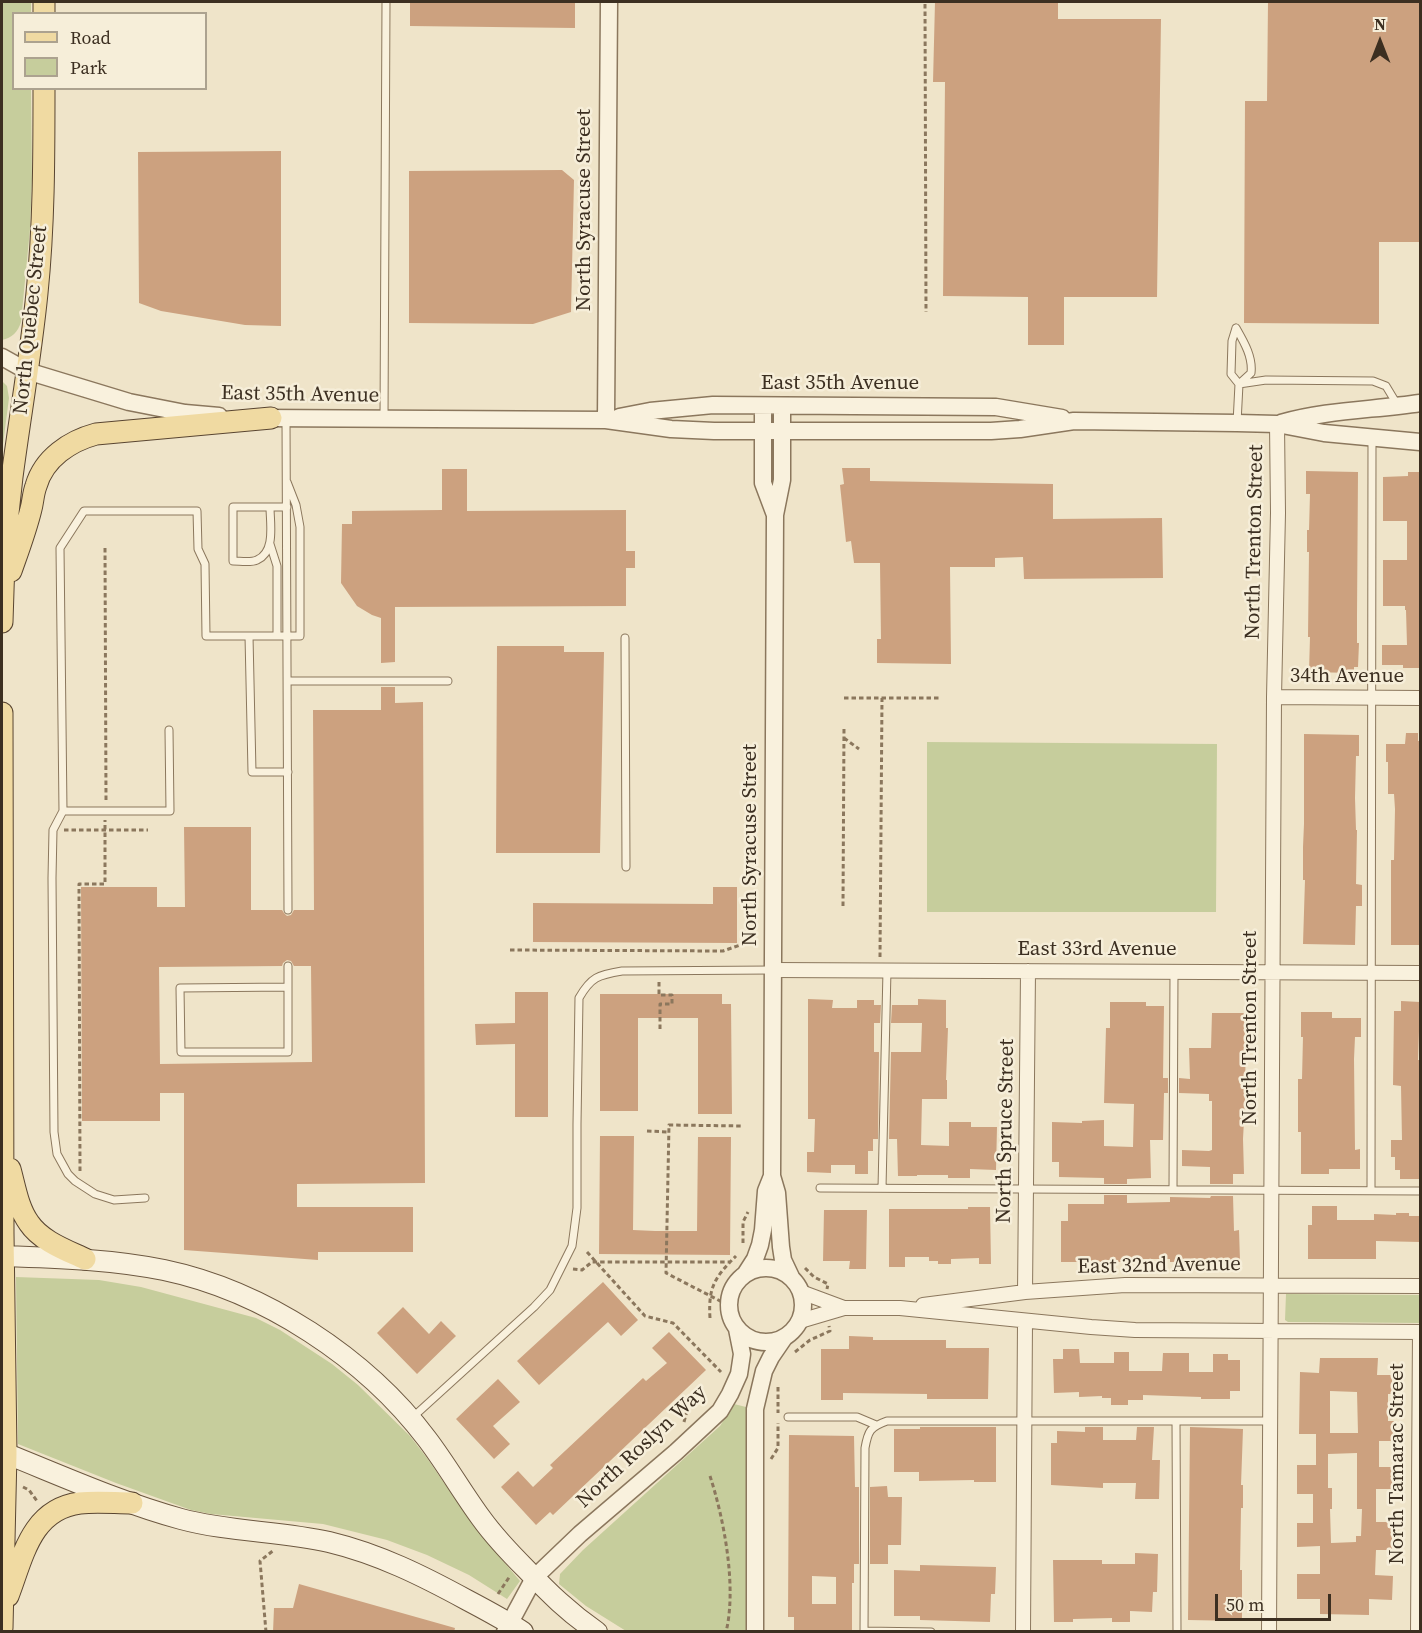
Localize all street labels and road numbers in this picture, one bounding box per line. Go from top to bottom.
street label: North Syracuse Street [572,109,598,311]
street label: North Quebec Street [9,224,53,416]
street label: East 35th Avenue [761,371,919,397]
street label: East 35th Avenue [221,381,379,409]
street label: North Trenton Street [1241,444,1269,640]
street label: 34th Avenue [1290,664,1404,690]
street label: North Syracuse Street [738,744,764,946]
street label: North Trenton Street [1238,931,1264,1125]
street label: East 33rd Avenue [1017,937,1177,963]
street label: North Spruce Street [992,1039,1020,1223]
street label: East 32nd Avenue [1077,1252,1241,1280]
street label: North Tamarac Street [1385,1363,1411,1565]
street label: North Roslyn Way [572,1380,712,1514]

